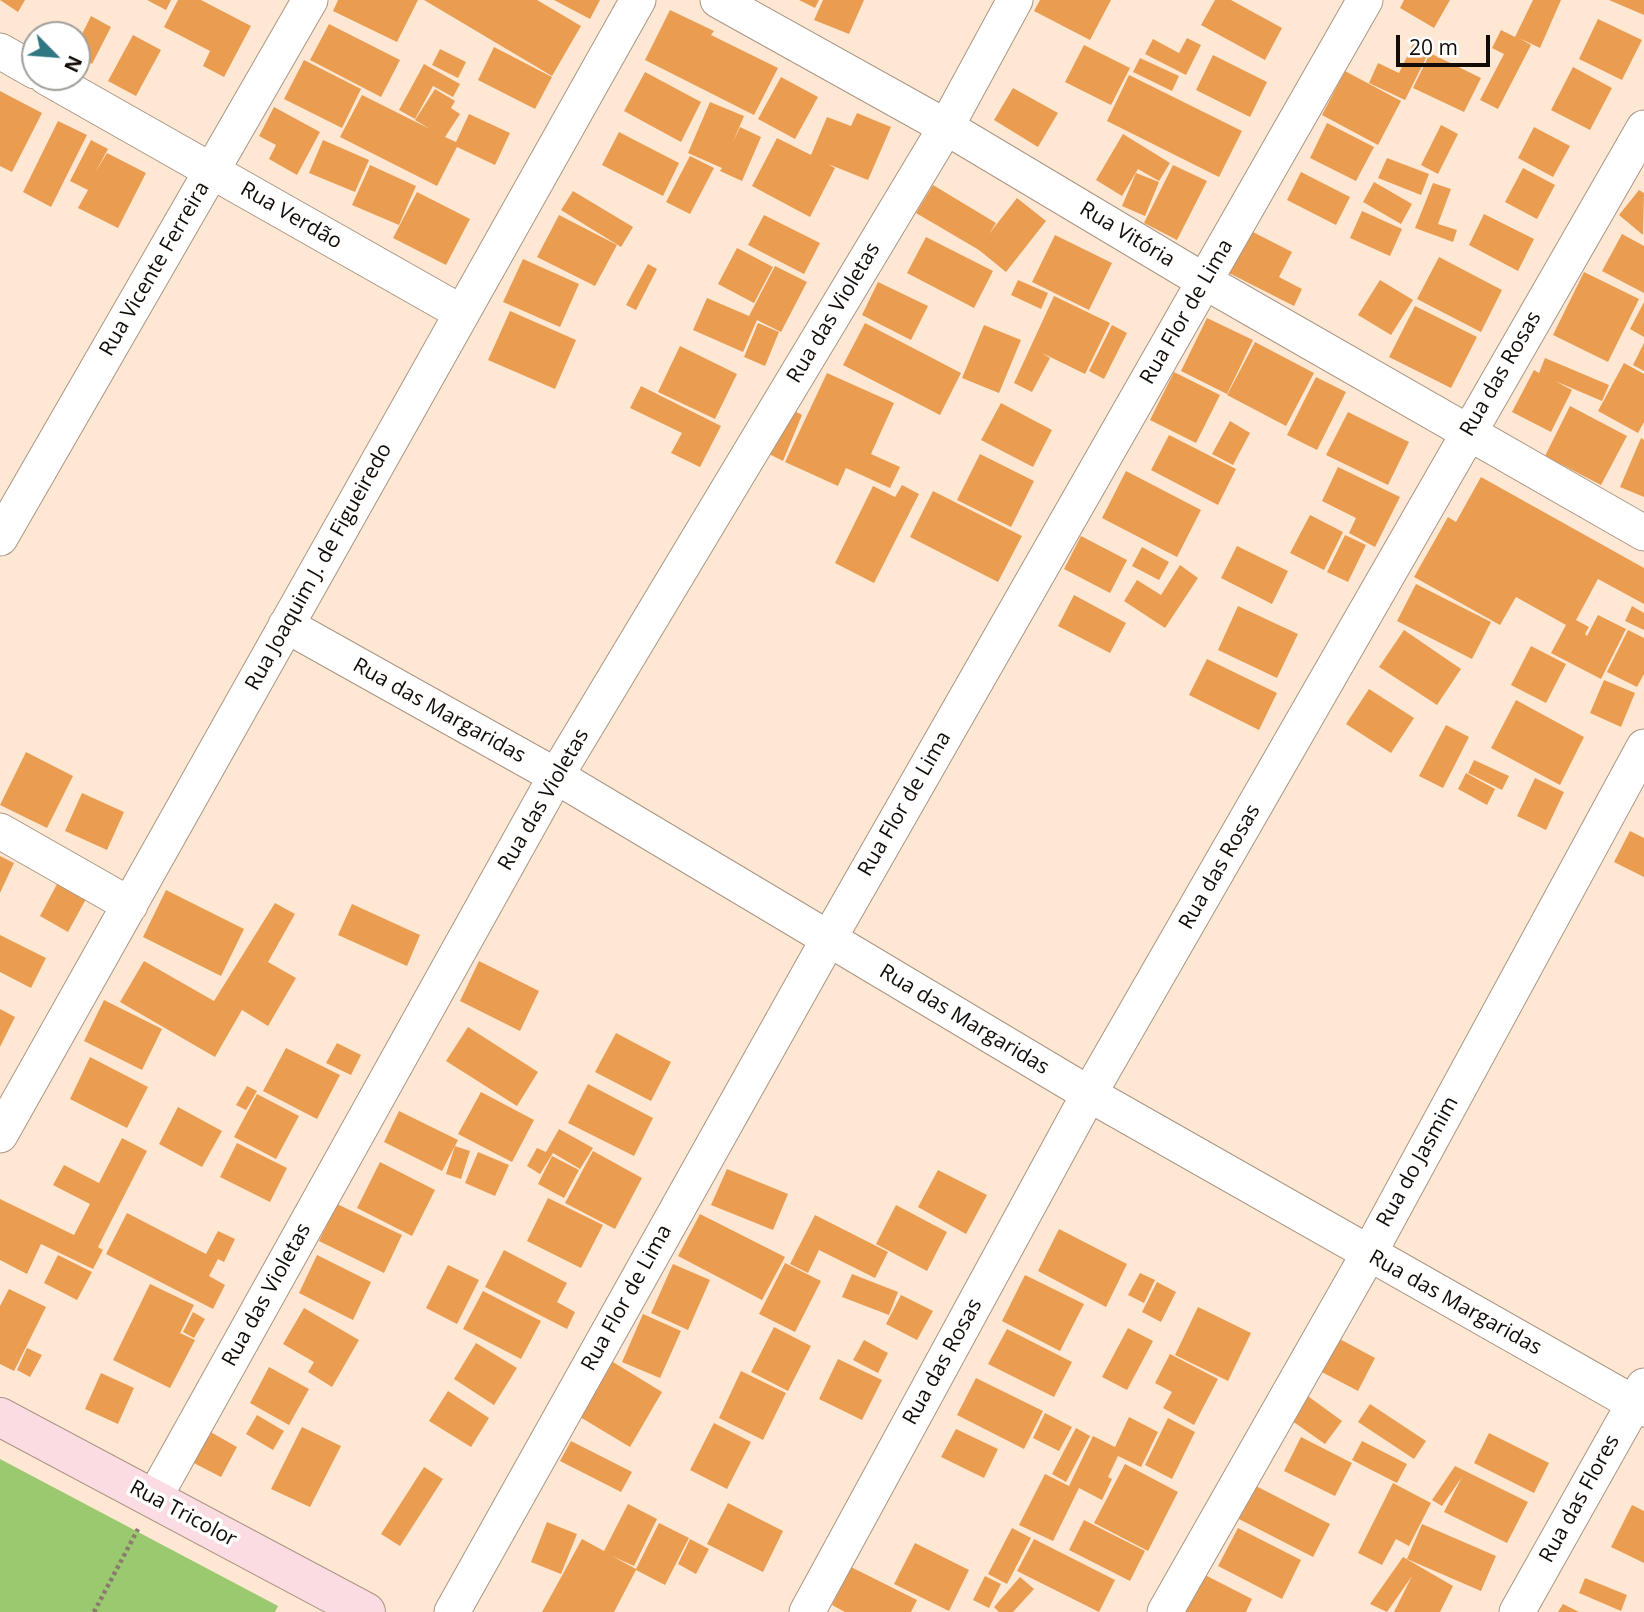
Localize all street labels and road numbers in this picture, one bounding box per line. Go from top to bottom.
street label: Rua Vicente Ferreira [95,177,215,361]
street label: Rua Verdão [236,177,346,255]
street label: Rua Vitória [1075,197,1179,273]
street label: Rua Flor de Lima [1135,235,1239,389]
street label: Rua das Violetas [782,238,886,388]
street label: Rua das Rosas [1455,307,1547,441]
street label: Rua Joaquim J. de Figueiredo [240,439,398,695]
street label: Rua das Margaridas [348,653,530,769]
street label: Rua das Violetas [493,725,595,875]
street label: Rua Flor de Lima [853,727,957,881]
street label: Rua das Rosas [1174,800,1266,934]
street label: Rua das Margaridas [875,959,1053,1081]
street label: Rua do Jasmim [1372,1092,1464,1232]
street label: Rua das Violetas [217,1219,317,1371]
street label: Rua Flor de Lima [576,1221,678,1375]
street label: Rua das Margaridas [1364,1245,1546,1361]
street label: Rua das Rosas [898,1295,988,1429]
street label: Rua das Flores [1535,1431,1625,1567]
street label: Rua Tricolor [125,1475,241,1553]

